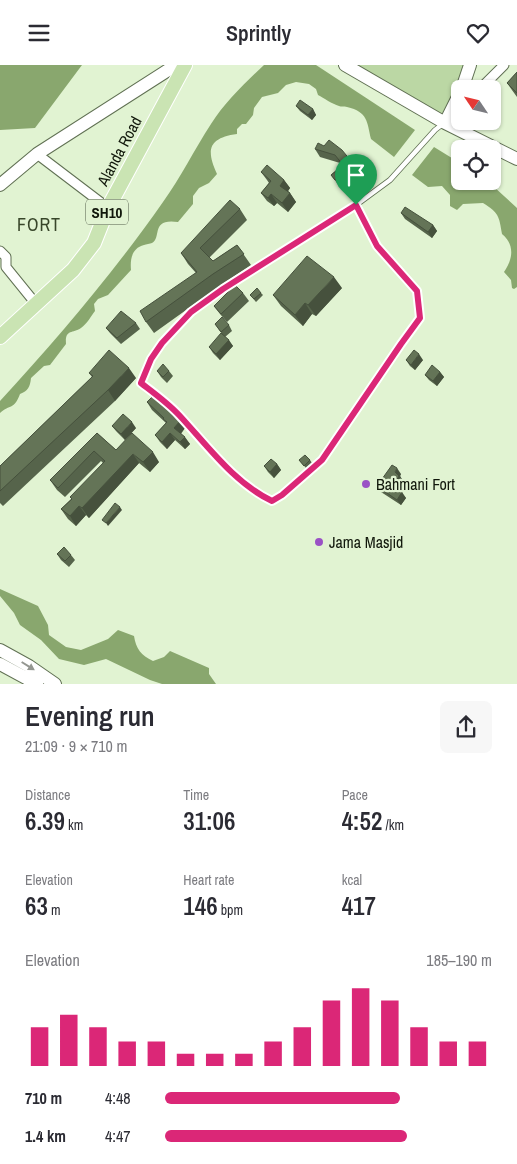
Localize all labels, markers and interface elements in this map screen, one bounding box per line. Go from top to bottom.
text: Sprintly [226,18,291,48]
icon: menu [25,19,53,47]
icon: heart [464,19,492,47]
north arrow [451,80,501,130]
map controls [451,80,501,190]
street label: Alanda Road [91,112,147,191]
button: locate [451,140,501,190]
pin [335,154,377,205]
icon: arrive [342,161,370,189]
road number: SH10 [86,199,128,225]
district label: FORT [17,212,61,237]
place label: Bahmani Fort [376,473,455,495]
marker: Bahmani Fort [360,478,372,490]
place label: Jama Masjid [329,531,403,553]
marker: Jama Masjid [313,536,325,548]
one-way arrow [22,661,35,671]
text: Evening run [25,697,155,735]
button: share [440,701,492,753]
text: 21:09 · 9 × 710 m [25,735,128,757]
text: Distance [25,786,70,804]
text: Time [183,786,209,804]
text: Pace [342,786,368,804]
text: 6.39 [25,804,65,838]
text: 31:06 [183,804,235,838]
text: 4:52 [342,804,382,838]
text: km [65,816,83,834]
text: /km [382,816,404,834]
text: Elevation [25,871,73,889]
text: Heart rate [183,871,234,889]
text: kcal [342,871,362,889]
text: 63 [25,889,48,923]
text: 146 [183,889,218,923]
text: 417 [342,889,376,923]
text: m [48,901,61,919]
text: bpm [218,901,243,919]
text: Elevation [25,949,80,971]
text: 185–190 m [426,949,492,971]
text: 710 m [25,1087,62,1109]
text: 4:48 [105,1087,131,1109]
text: 1.4 km [25,1125,66,1147]
text: 4:47 [105,1125,131,1147]

